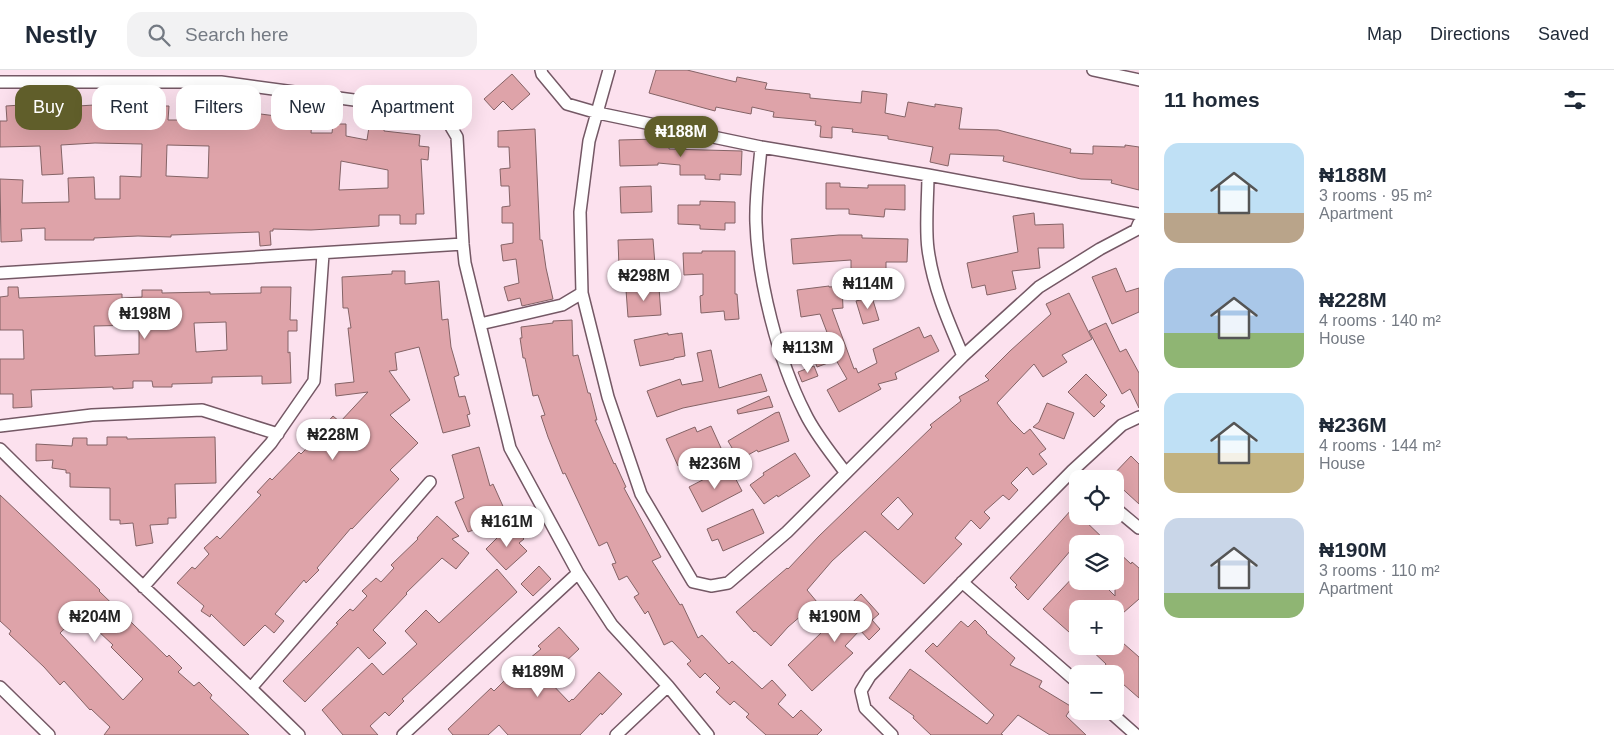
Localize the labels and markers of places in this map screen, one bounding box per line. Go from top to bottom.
pin: ₦188M [646,116,716,158]
pin: ₦298M [609,260,679,302]
pin: ₦114M [833,268,903,310]
pin: ₦198M [110,298,180,340]
pin: ₦113M [773,332,843,374]
pin: ₦228M [298,418,368,461]
pin: ₦236M [680,448,750,490]
pin: ₦161M [472,506,542,548]
pin: ₦204M [60,600,130,643]
pin: ₦190M [800,600,870,643]
pin: ₦189M [503,656,573,698]

